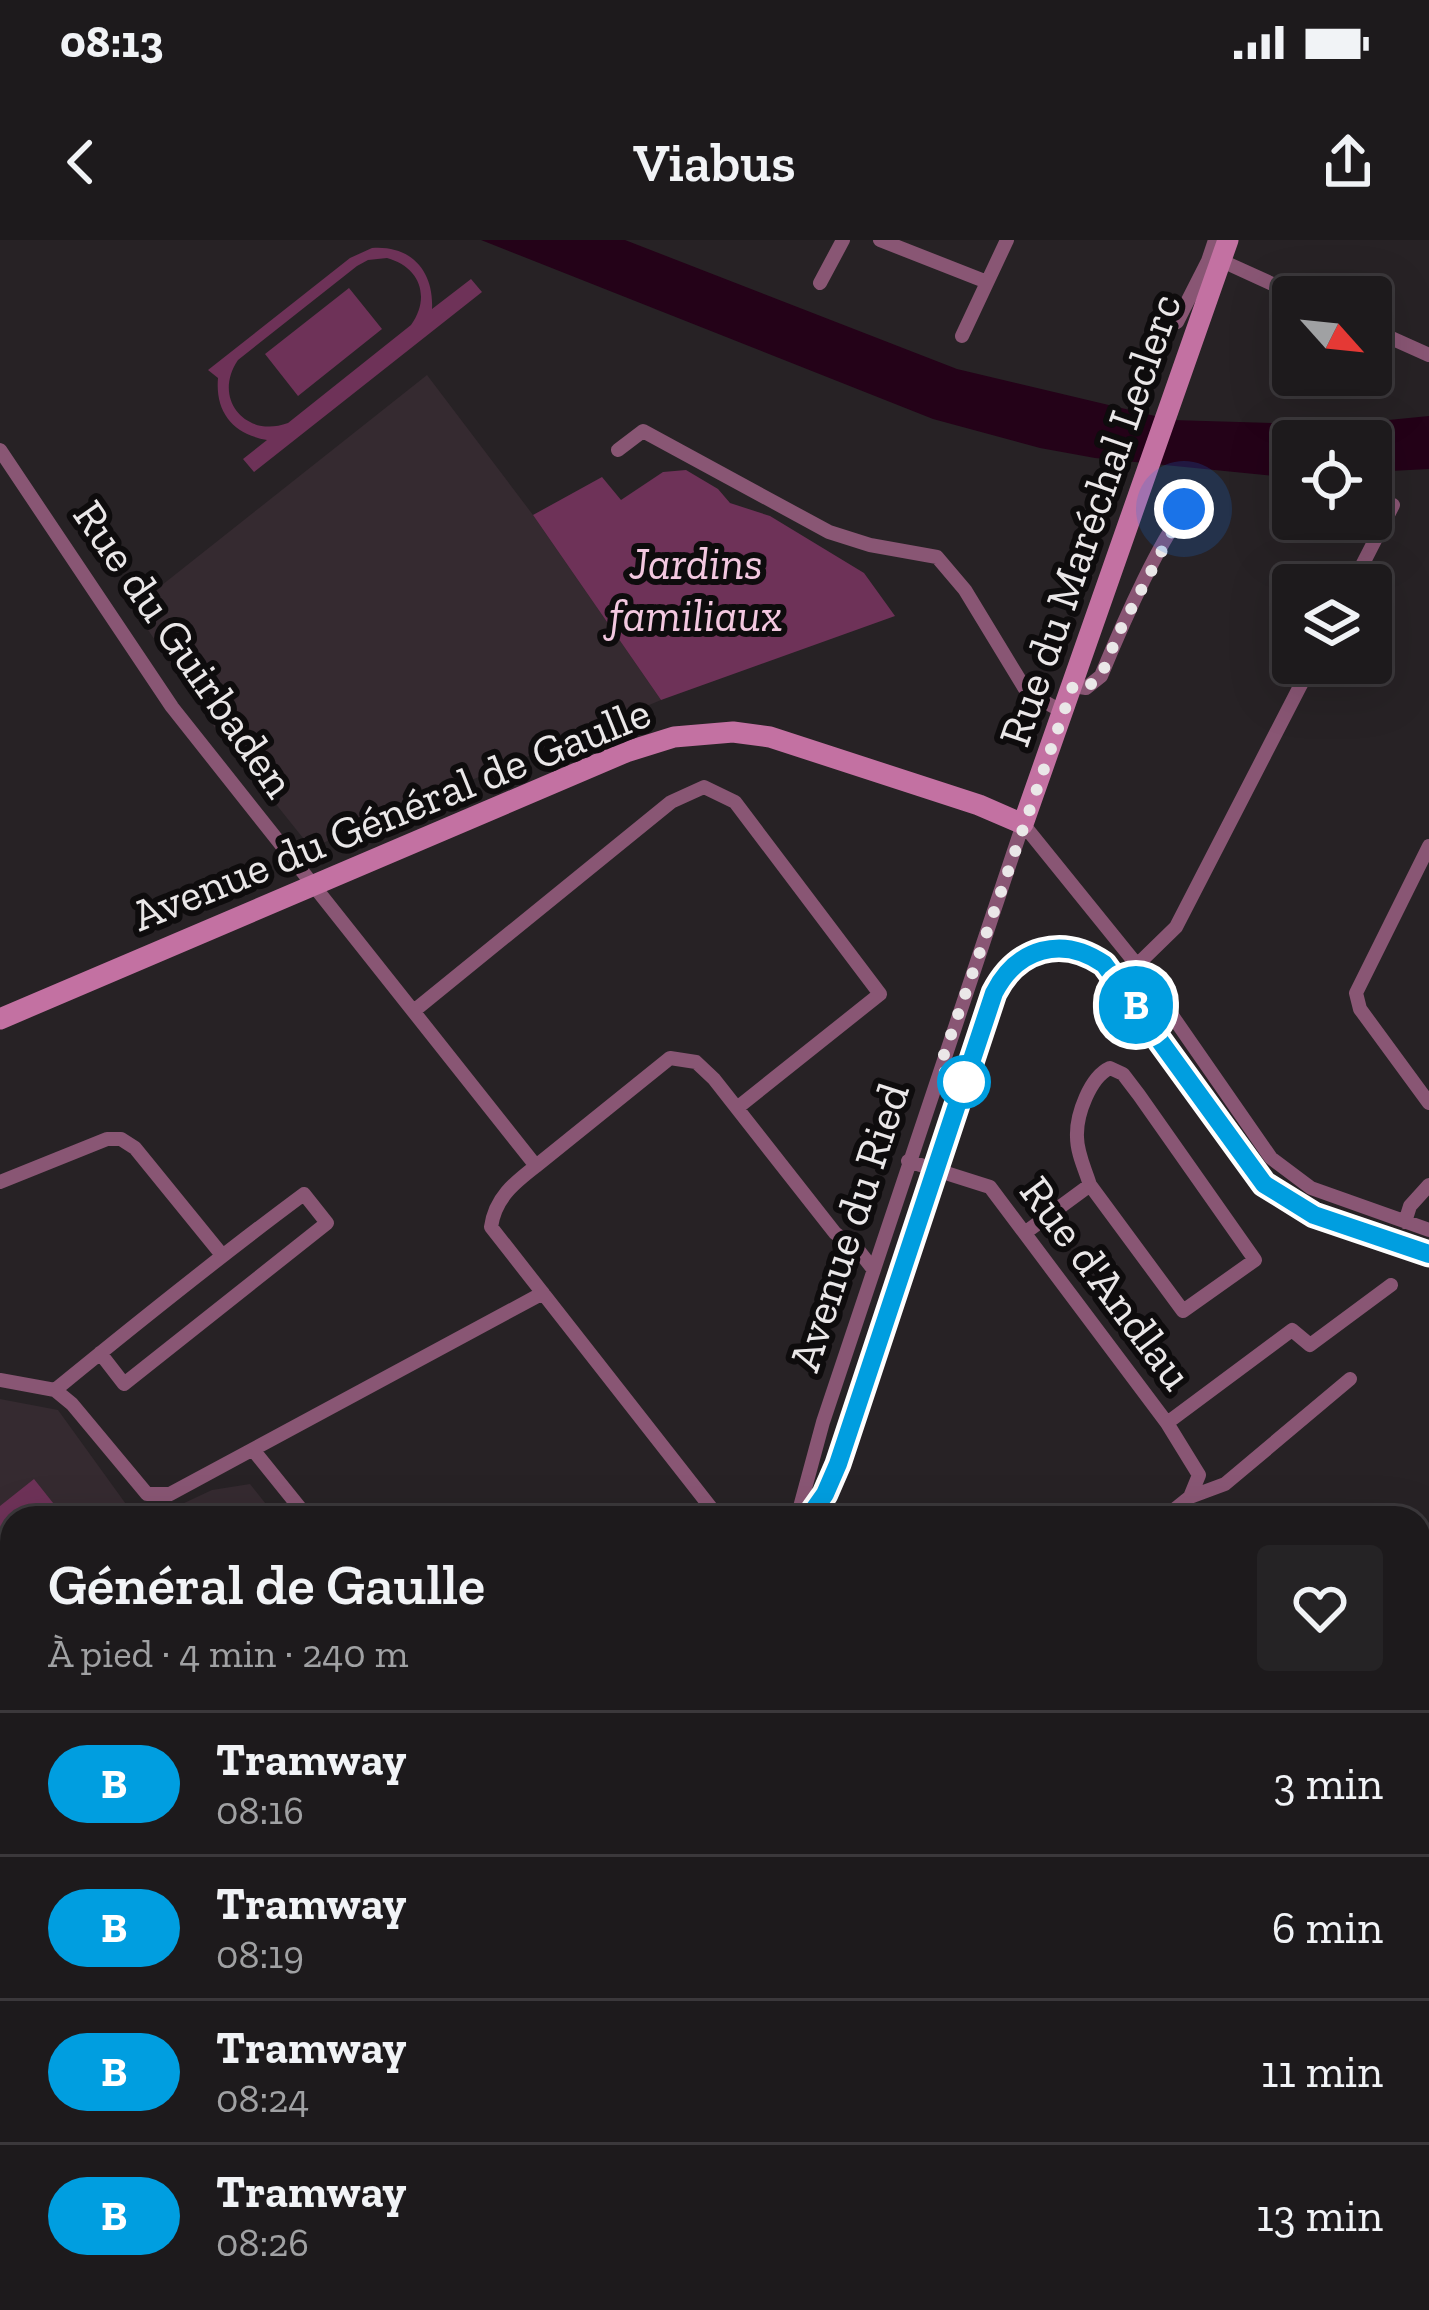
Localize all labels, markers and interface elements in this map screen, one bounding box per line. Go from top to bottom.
text: 08:13 [60,15,164,69]
icon: back [48,129,114,195]
icon: share [1315,129,1381,195]
text: Viabus [633,130,796,195]
north arrow [1272,276,1392,396]
map controls [1272,276,1392,684]
street label: Rue du Maréchal Leclerc [987,287,1193,753]
button: locate [1272,420,1392,540]
your location [1154,479,1214,539]
street label: Rue du Guirbaden [62,490,307,808]
park label: Jardins familiaux [603,537,782,643]
button: layers [1272,564,1392,684]
street label: Avenue du Général de Gaulle [124,685,658,943]
line badge: B [1097,966,1175,1044]
text: B [1123,979,1149,1030]
unlabelled marker [939,1057,989,1107]
street label: Avenue du Ried [777,1076,921,1378]
street label: Rue d'Andlau [1008,1166,1204,1400]
button: heart [1257,1545,1383,1671]
text: Général de Gaulle [48,1550,485,1619]
text: À pied · 4 min · 240 m [48,1630,408,1677]
text: Tramway [216,1733,406,1787]
text: 3 min [1274,1757,1383,1811]
text: B [101,1758,127,1809]
text: 08:16 [216,1787,304,1834]
text: Tramway [216,1877,406,1931]
text: 6 min [1272,1901,1383,1955]
text: B [101,1902,127,1953]
text: 08:19 [216,1931,304,1978]
text: Tramway [216,2021,406,2075]
text: 11 min [1261,2045,1383,2099]
text: B [101,2046,127,2097]
text: 08:24 [216,2075,309,2122]
text: Tramway [216,2165,406,2219]
text: 13 min [1256,2189,1383,2243]
text: B [101,2190,127,2241]
text: 08:26 [216,2219,309,2266]

